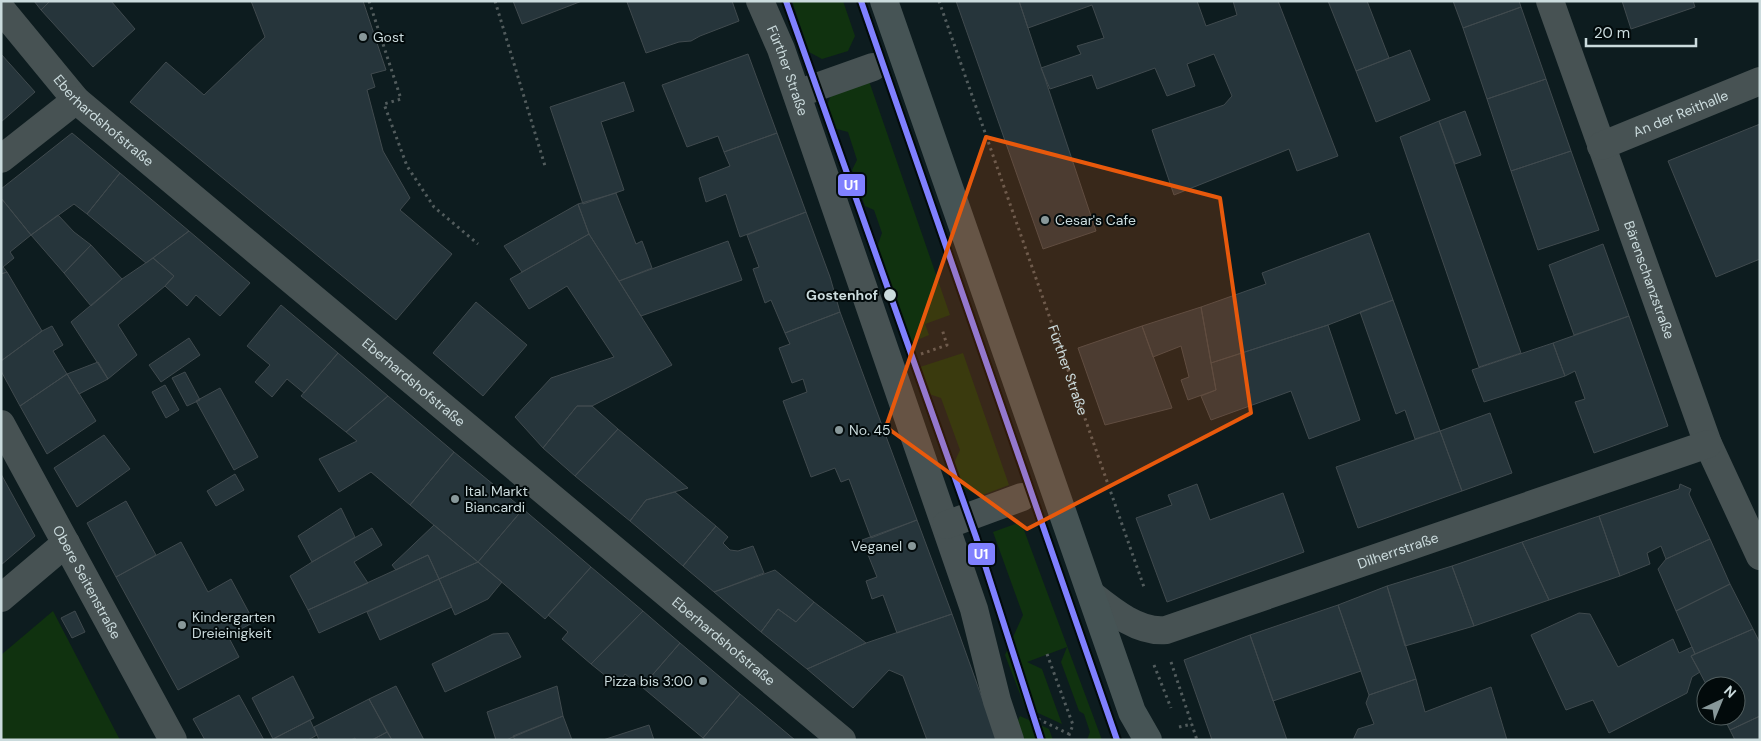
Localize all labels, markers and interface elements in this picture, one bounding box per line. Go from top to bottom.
scale bar [1586,15,1696,47]
street label: Fürther Straße [763,23,812,118]
text: 20 m [1594,23,1630,43]
place label: Gost [373,28,404,46]
marker: Gost [357,31,369,43]
street label: Eberhardshofstraße [50,71,158,170]
street label: An der Reithalle [1630,86,1731,141]
line badge: U1 [837,173,866,197]
text: U1 [844,176,858,194]
place label: Cesar's Cafe [1055,211,1136,229]
marker: Cesar's Cafe [1039,214,1051,226]
street label: Bärenschanzstraße [1620,218,1679,341]
place label: Gostenhof [806,286,878,304]
marker: Gostenhof [882,287,898,303]
street label: Fürther Straße [1044,322,1092,418]
street label: Eberhardshofstraße [358,334,469,431]
place label: No. 45 [849,421,891,439]
marker: No. 45 [833,424,845,436]
place label: Ital. Markt Biancardi [465,482,528,516]
marker: Ital. Markt Biancardi [449,493,461,505]
street label: Obere Seitenstraße [49,522,125,642]
street label: Dilherrstraße [1355,528,1441,573]
place label: Veganel [851,537,902,555]
marker: Veganel [906,540,918,552]
line badge: U1 [967,542,996,566]
text: U1 [974,545,988,563]
street label: Eberhardshofstraße [668,593,779,690]
place label: Kindergarten Dreieinigkeit [192,608,275,642]
marker: Kindergarten Dreieinigkeit [176,619,188,631]
place label: Pizza bis 3:00 [604,672,693,690]
marker: Pizza bis 3:00 [697,675,709,687]
north arrow [1696,676,1746,726]
text: N [1720,682,1740,702]

